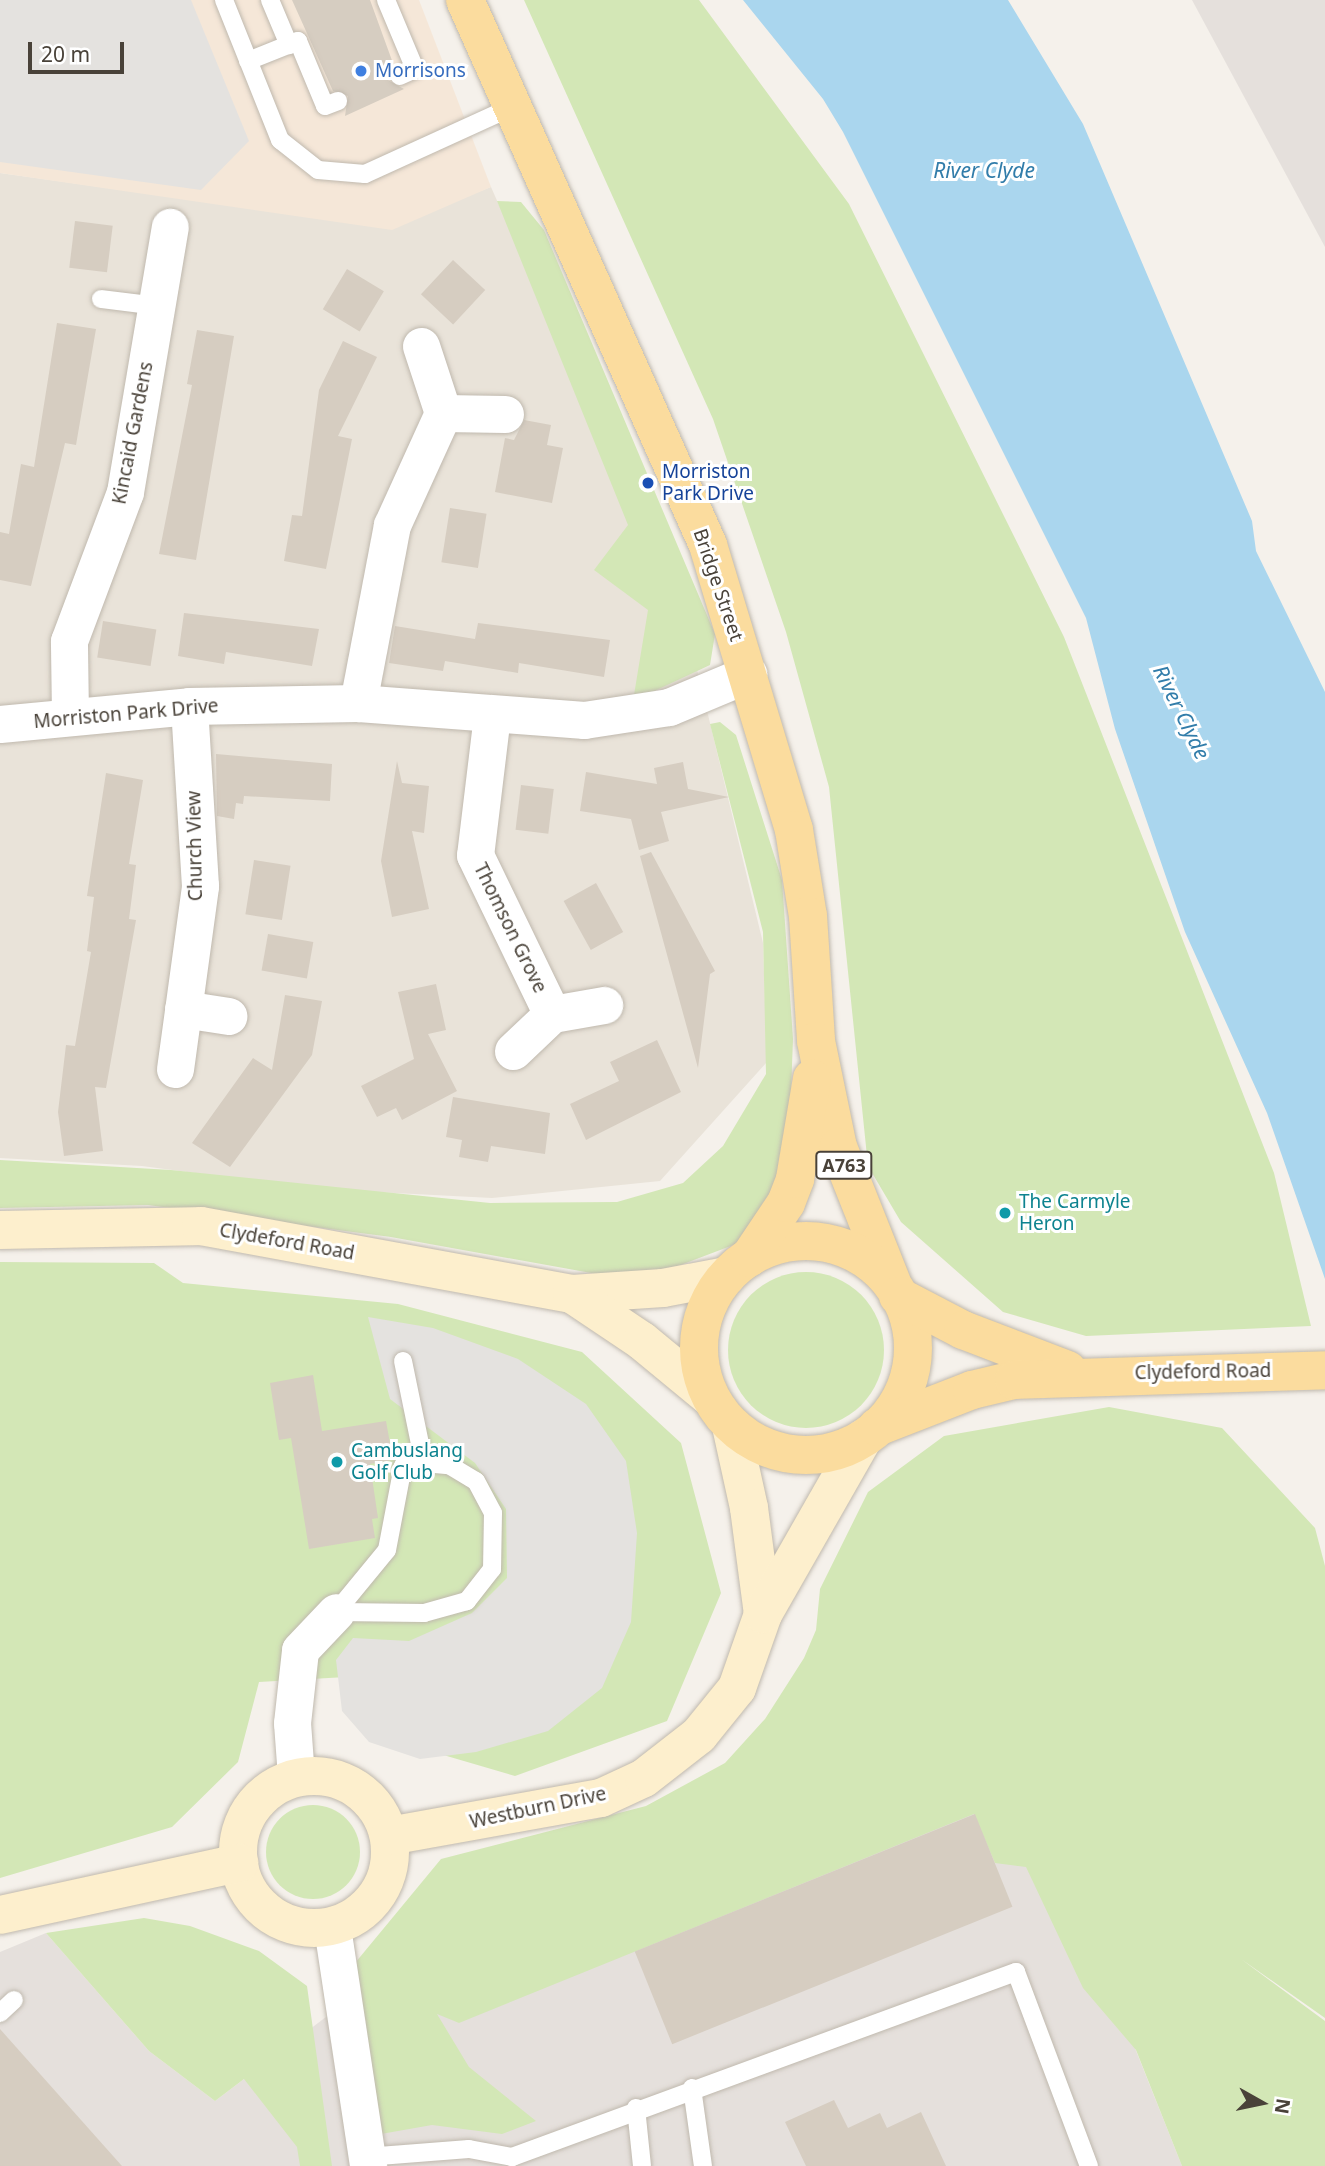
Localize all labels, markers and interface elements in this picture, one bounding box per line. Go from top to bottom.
scale bar [32,28,128,72]
text: 20 m [41,40,90,68]
place label: Morrisons [375,60,466,82]
marker: Morrisons [353,63,369,79]
water label: River Clyde [933,157,1035,183]
street label: Kincaid Gardens [108,360,158,506]
place label: Morriston Park Drive [662,461,754,505]
marker: Morriston Park Drive [640,475,656,491]
street label: Bridge Street [688,526,748,644]
water label: River Clyde [1148,661,1216,763]
street label: Morriston Park Drive [33,695,219,733]
street label: Church View [183,791,207,901]
street label: Thomson Grove [469,859,551,997]
road number: A763 [814,1150,874,1180]
place label: The Carmyle Heron [1019,1191,1131,1235]
marker: The Carmyle Heron [997,1205,1013,1221]
street label: Clydeford Road [218,1219,356,1265]
street label: Clydeford Road [1134,1359,1272,1385]
place label: Cambuslang Golf Club [351,1440,463,1484]
marker: Cambuslang Golf Club [329,1454,345,1470]
street label: Westburn Drive [468,1782,608,1834]
north arrow [1227,2068,1297,2138]
text: N [1269,2097,1297,2116]

